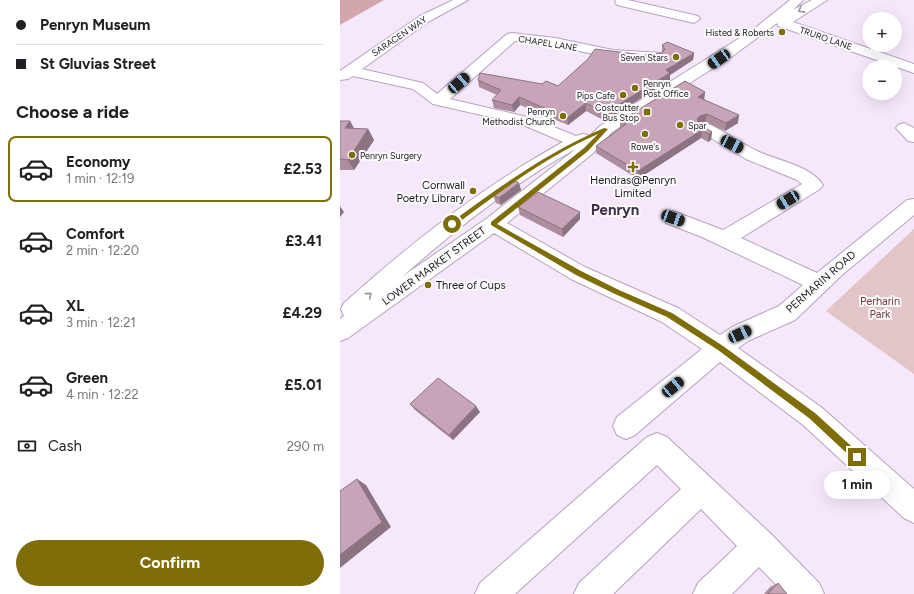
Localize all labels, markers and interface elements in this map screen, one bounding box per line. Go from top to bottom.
one-way arrow [798,6,805,13]
map controls [862,12,902,100]
button: + [862,12,902,52]
street label: SARACEN WAY [369,13,429,58]
text: Penryn Museum [40,16,150,34]
street label: TRURO LANE [798,24,854,52]
place label: Histed & Roberts [705,27,774,38]
marker: Histed & Roberts [777,27,787,37]
street label: CHAPEL LANE [518,33,578,53]
car [706,47,732,71]
place label: Seven Stars [620,52,668,63]
marker: Seven Stars [671,52,681,62]
text: St Gluvias Street [40,55,156,73]
button: − [862,60,902,100]
car [446,71,472,95]
place label: Penryn Post Office [643,78,689,99]
marker: Penryn Post Office [630,83,640,93]
place label: Pips Cafe [577,90,615,101]
marker: Pips Cafe [618,90,628,100]
text: Choose a ride [16,101,129,123]
place label: Costcutter Bus Stop [595,102,639,123]
place label: Penryn Methodist Church [482,106,555,127]
marker: Costcutter Bus Stop [642,107,652,117]
marker: Penryn Methodist Church [558,111,568,121]
marker: Spar [675,120,685,130]
place label: Spar [688,120,706,131]
marker: Rowe's [640,129,650,139]
car [719,133,745,155]
place label: Rowe's [631,141,659,152]
marker: Penryn Surgery [347,150,357,160]
place label: Penryn Surgery [360,150,422,161]
icon: car [18,151,54,187]
text: Economy [66,153,131,171]
text: £2.53 [284,160,322,178]
marker: Hendras@Penryn Limited [628,162,638,172]
text: 1 min · 12:19 [66,171,134,186]
place label: Hendras@Penryn Limited [590,174,676,200]
place label: Cornwall Poetry Library [396,179,465,205]
marker: Cornwall Poetry Library [468,186,478,196]
car [775,189,801,211]
district label: Penryn [591,201,639,219]
car [660,208,686,228]
route start [443,215,461,233]
icon: car [18,223,54,259]
street label: LOWER MARKET STREET [380,224,488,308]
text: Comfort [66,225,125,243]
text: £3.41 [285,232,322,250]
text: 2 min · 12:20 [66,243,139,258]
street label: PERMARIN ROAD [784,248,859,316]
place label: Three of Cups [436,279,506,292]
marker: Three of Cups [423,280,433,290]
one-way arrow [364,292,371,299]
icon: car [18,295,54,331]
park label: Perharin Park [860,295,900,321]
text: XL [66,297,84,315]
text: £4.29 [282,304,322,322]
text: 3 min · 12:21 [66,315,136,330]
car [727,323,753,345]
icon: car [18,367,54,403]
text: Green [66,369,108,387]
car [660,375,686,399]
text: £5.01 [285,376,322,394]
text: 4 min · 12:22 [66,387,139,402]
icon: cash [16,435,38,457]
text: Cash [48,437,82,455]
text: 290 m [287,439,324,454]
route end [848,448,866,466]
callout: 1 min [824,471,890,499]
text: 1 min [842,477,872,492]
button: Confirm [16,540,324,586]

